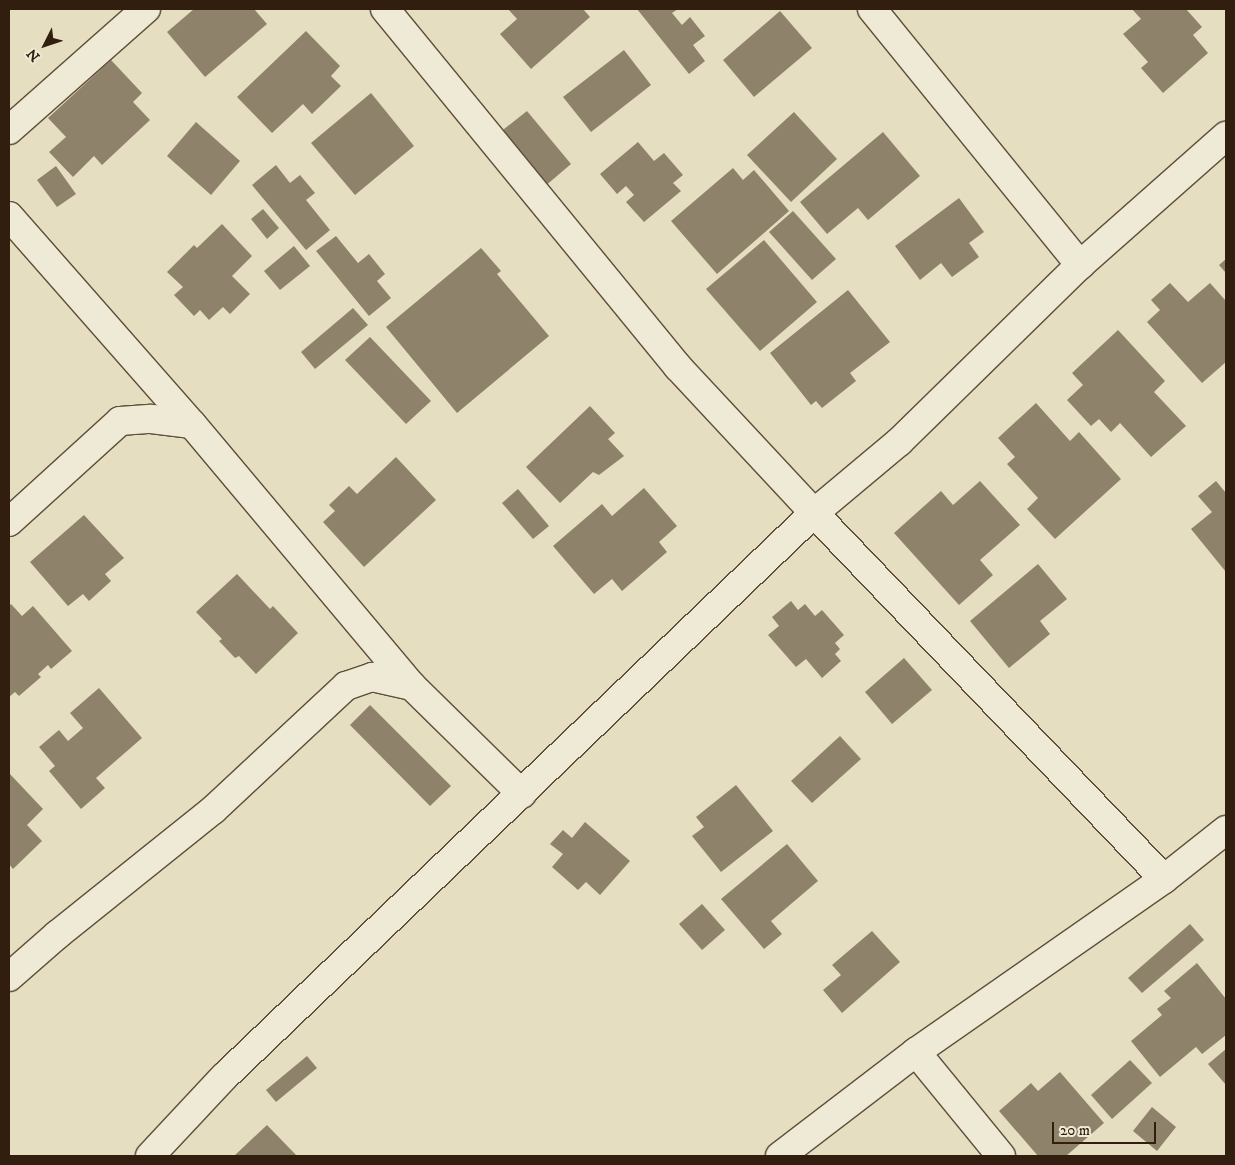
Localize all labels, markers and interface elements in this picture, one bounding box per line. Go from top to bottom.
north arrow [20,20,70,70]
text: N [23,45,44,65]
scale bar [1055,1112,1159,1144]
text: 20 m [1060,1121,1090,1140]

